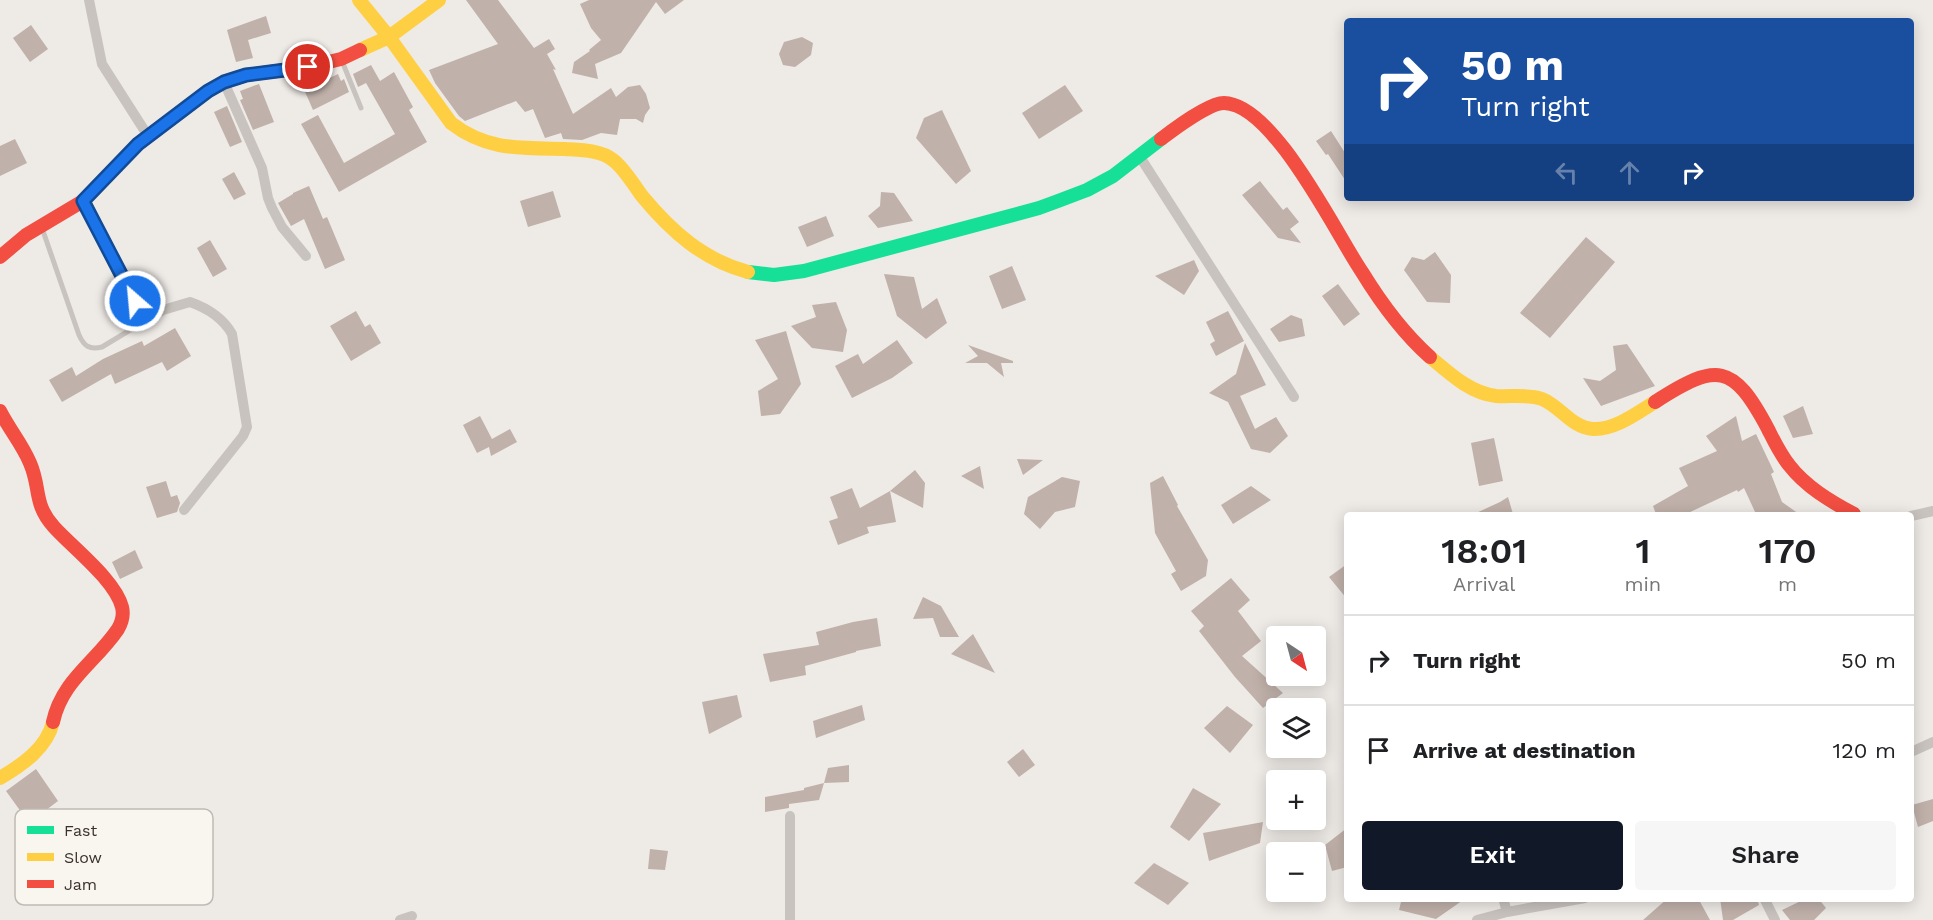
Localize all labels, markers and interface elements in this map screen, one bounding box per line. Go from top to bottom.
pin [282,41,333,92]
text: 50 m [1461,41,1564,90]
icon: right [1362,42,1440,120]
icon: arrive [291,50,324,83]
text: Turn right [1461,91,1590,123]
icon: left [1550,156,1583,189]
icon: ahead [1613,156,1646,189]
icon: right [1676,156,1709,189]
position arrow [103,269,167,333]
text: 18:01 [1441,530,1527,572]
text: 1 [1635,530,1650,572]
text: 170 [1758,530,1817,572]
text: Arrival [1453,572,1515,596]
text: min [1624,572,1661,596]
text: m [1778,572,1797,596]
north arrow [1266,626,1326,686]
map controls [1266,626,1326,902]
icon: right [1362,644,1395,677]
text: Turn right [1413,648,1520,673]
text: 50 m [1841,648,1896,673]
button: layers [1266,698,1326,758]
icon: arrive [1362,734,1395,767]
text: Arrive at destination [1413,738,1636,763]
text: 120 m [1832,738,1896,763]
button: + [1266,770,1326,830]
legend [15,809,213,905]
text: Fast [64,821,97,840]
button: Exit [1362,821,1623,890]
button: Share [1635,821,1896,890]
button: − [1266,842,1326,902]
text: Slow [64,848,102,867]
text: Jam [64,875,97,894]

